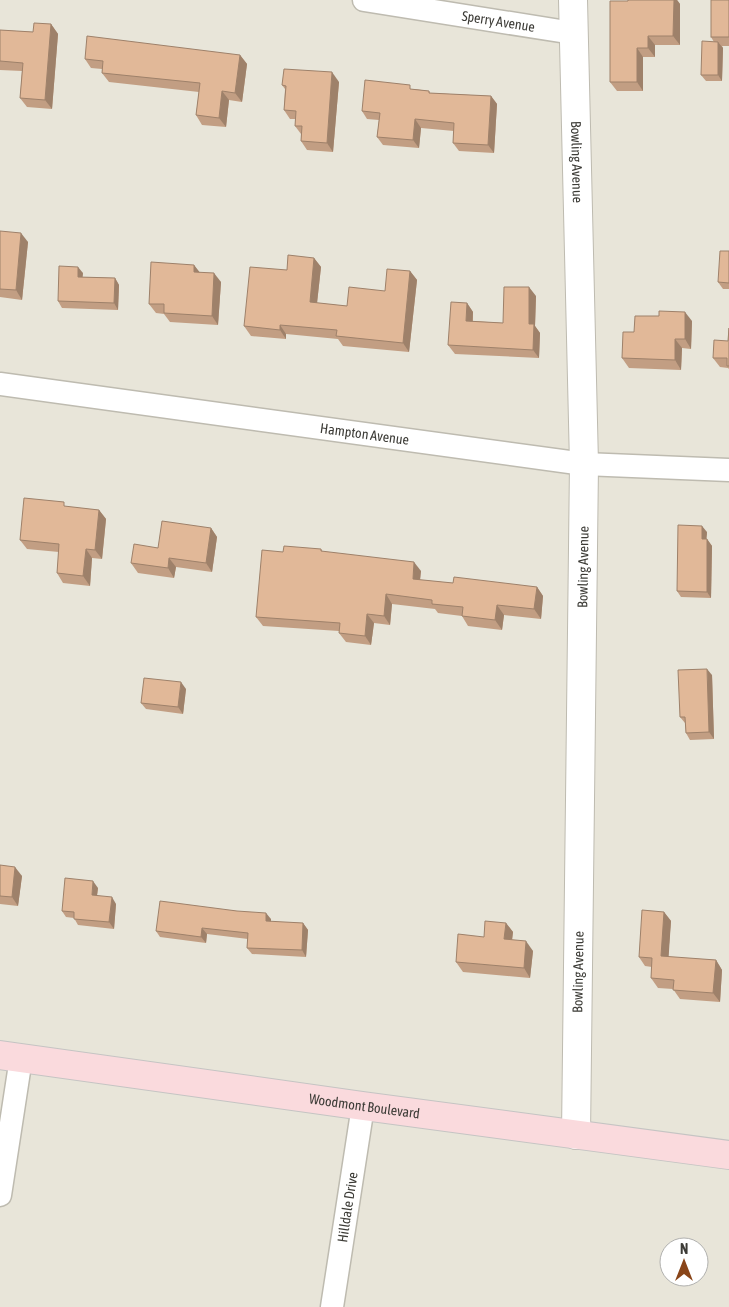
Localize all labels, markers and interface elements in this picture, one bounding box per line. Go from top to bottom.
street label: Sperry Avenue [461,8,536,35]
street label: Bowling Avenue [568,121,586,203]
street label: Hampton Avenue [319,420,410,448]
street label: Bowling Avenue [574,526,592,608]
street label: Bowling Avenue [569,931,587,1013]
street label: Woodmont Boulevard [308,1091,421,1122]
street label: Hilldale Drive [334,1171,361,1243]
north arrow [659,1237,709,1287]
text: N [680,1241,688,1257]

